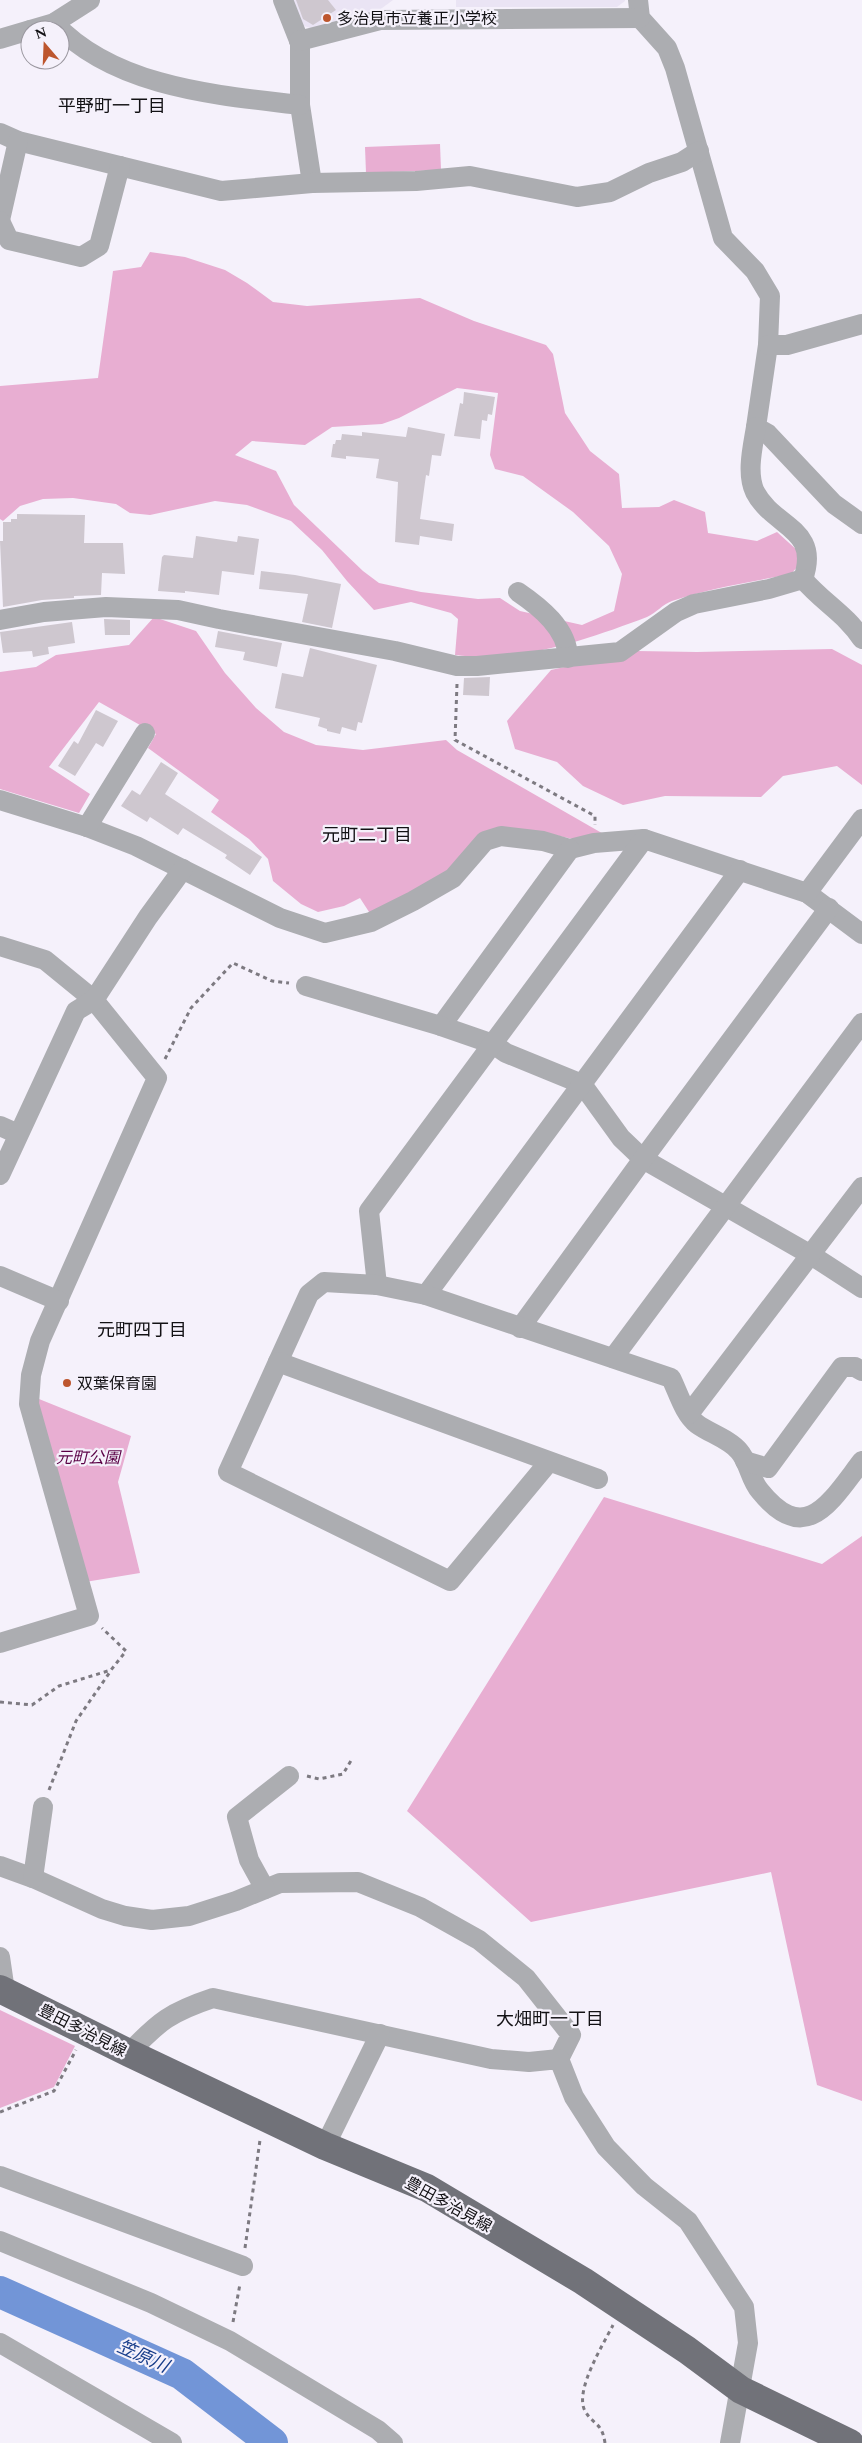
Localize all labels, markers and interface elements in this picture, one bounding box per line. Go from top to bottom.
place label: 多治見市立養正小学校 [337,7,497,31]
marker: 多治見市立養正小学校 [321,12,333,24]
north arrow [20,20,70,70]
text: N [32,21,50,45]
district label: 平野町一丁目 [58,93,166,120]
district label: 元町二丁目 [322,822,412,849]
district label: 元町四丁目 [97,1317,187,1344]
place label: 双葉保育園 [77,1372,157,1396]
marker: 双葉保育園 [61,1377,73,1389]
park label: 元町公園 [56,1446,122,1470]
street label: 豊田多治見線 [34,1998,131,2063]
district label: 大畑町一丁目 [496,2006,604,2033]
street label: 豊田多治見線 [401,2171,496,2239]
water label: 笠原川 [113,2333,175,2381]

